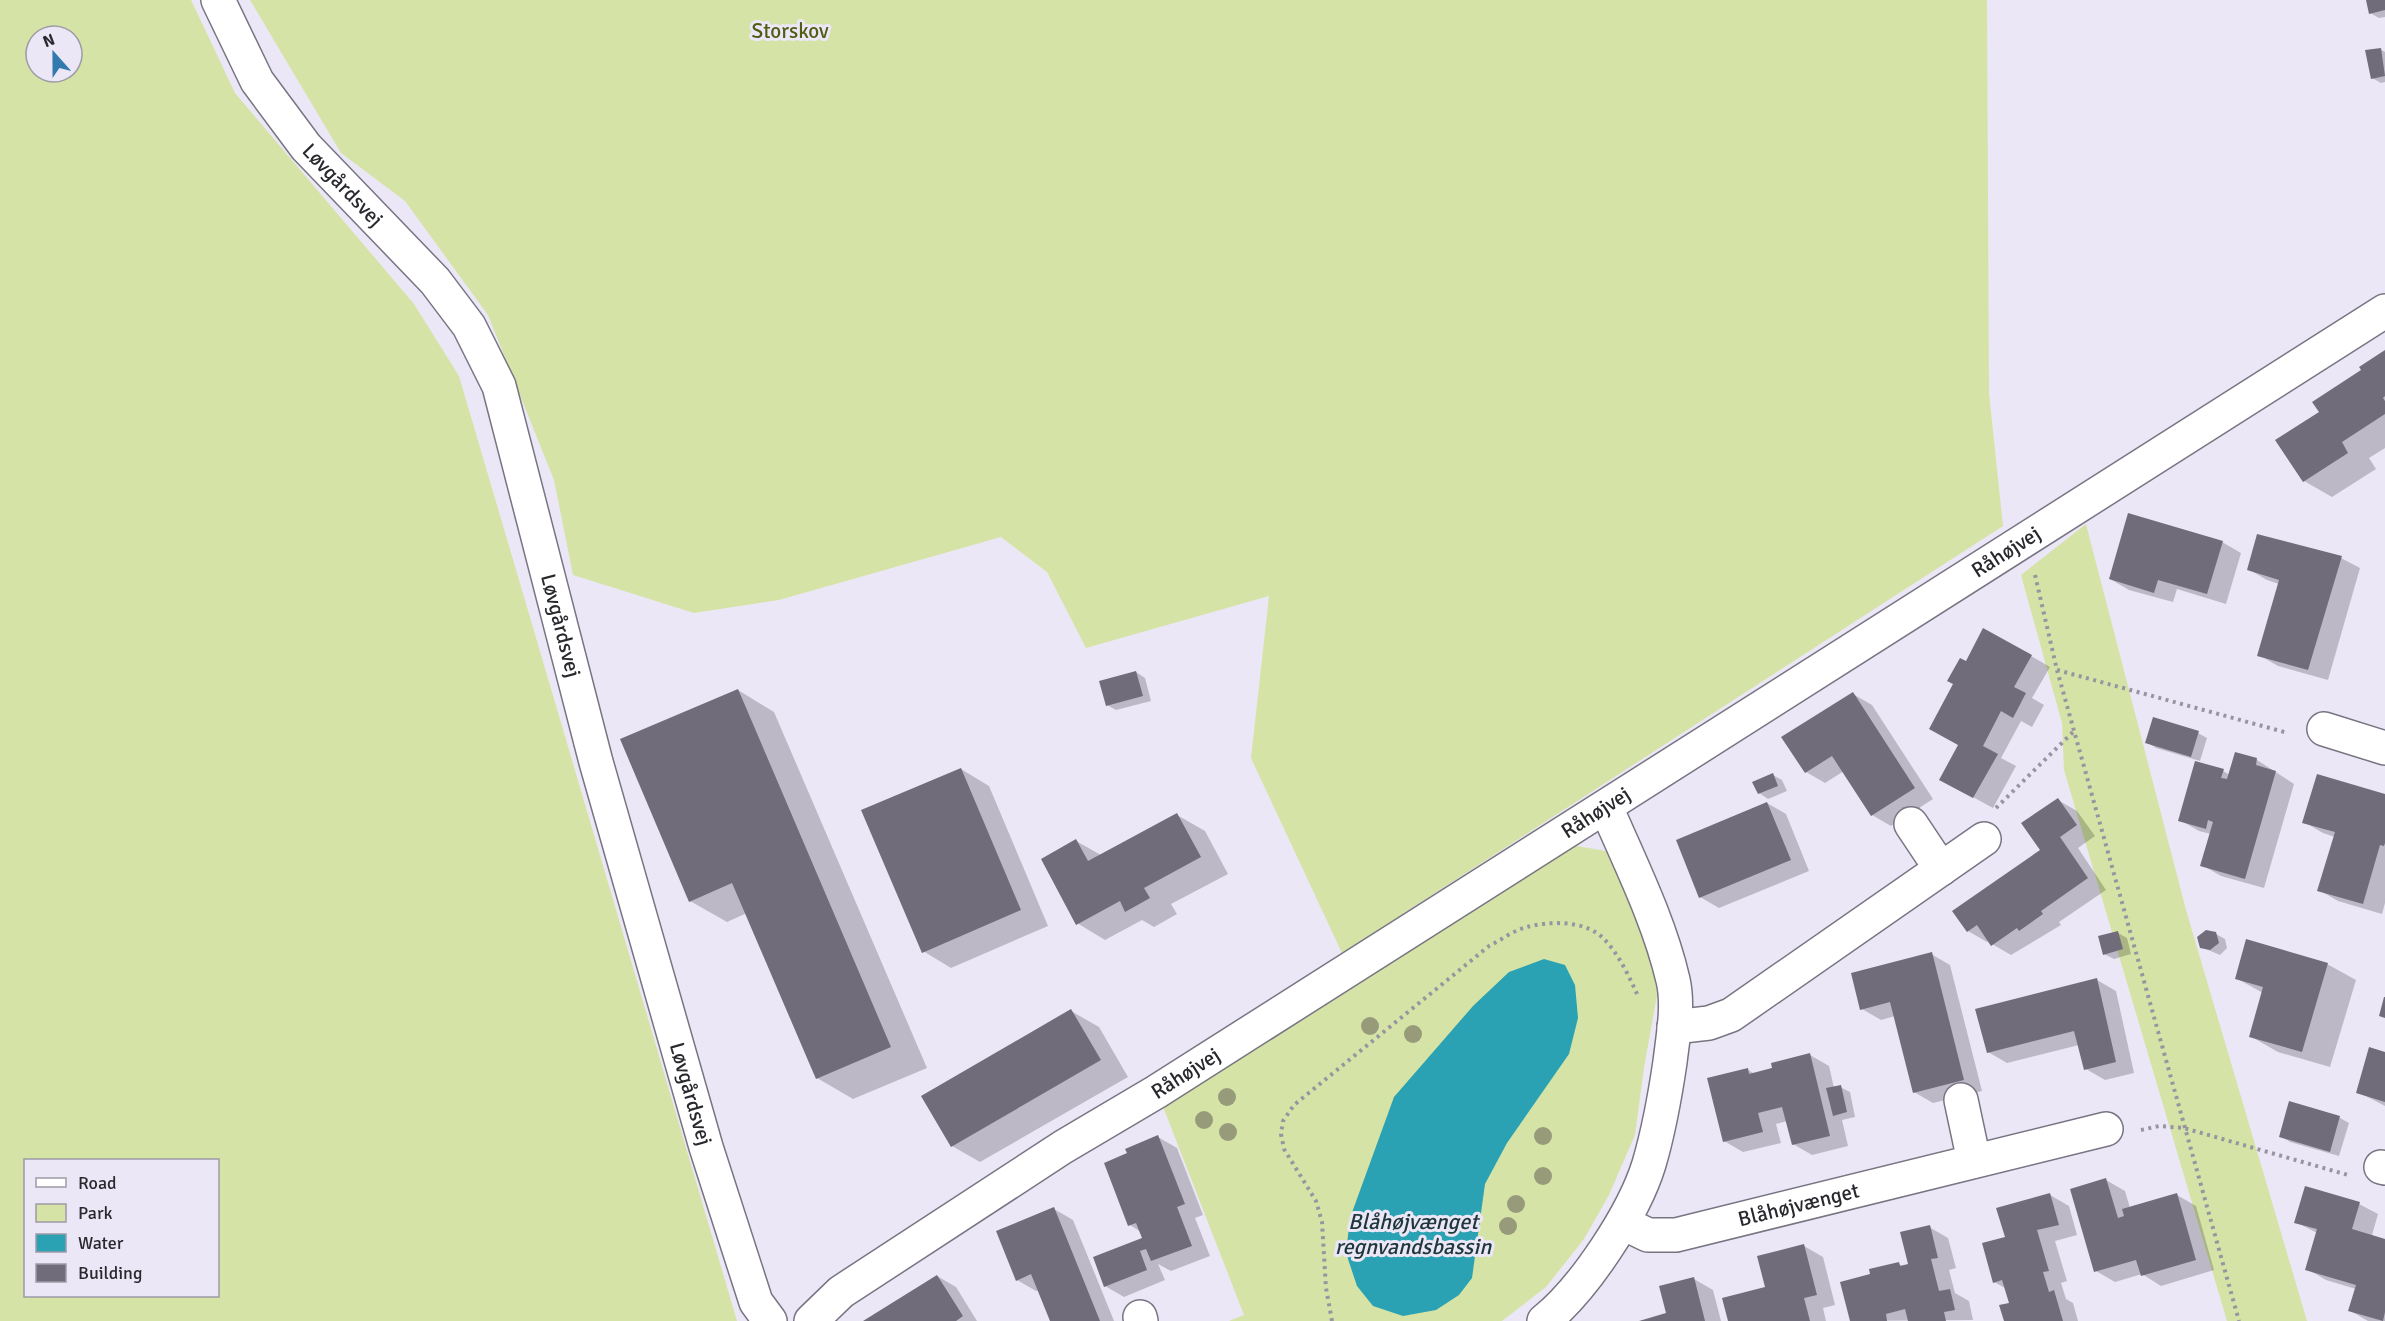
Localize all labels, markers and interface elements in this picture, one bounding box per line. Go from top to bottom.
park label: Storskov [751,18,829,44]
north arrow [24,24,84,84]
text: N [40,30,58,52]
street label: Løvgårdsvej [297,138,389,232]
street label: Råhøjvej [1967,520,2045,583]
street label: Løvgårdsvej [535,571,587,680]
street label: Råhøjvej [1556,781,1635,844]
street label: Løvgårdsvej [664,1039,718,1148]
street label: Råhøjvej [1146,1042,1225,1105]
legend [24,1159,219,1297]
text: Road [78,1172,117,1194]
street label: Blåhøjvænget [1735,1177,1862,1232]
text: Park [78,1202,113,1224]
water label: Blåhøjvænget regnvandsbassin [1335,1208,1492,1260]
text: Water [78,1232,124,1254]
text: Building [78,1262,142,1284]

